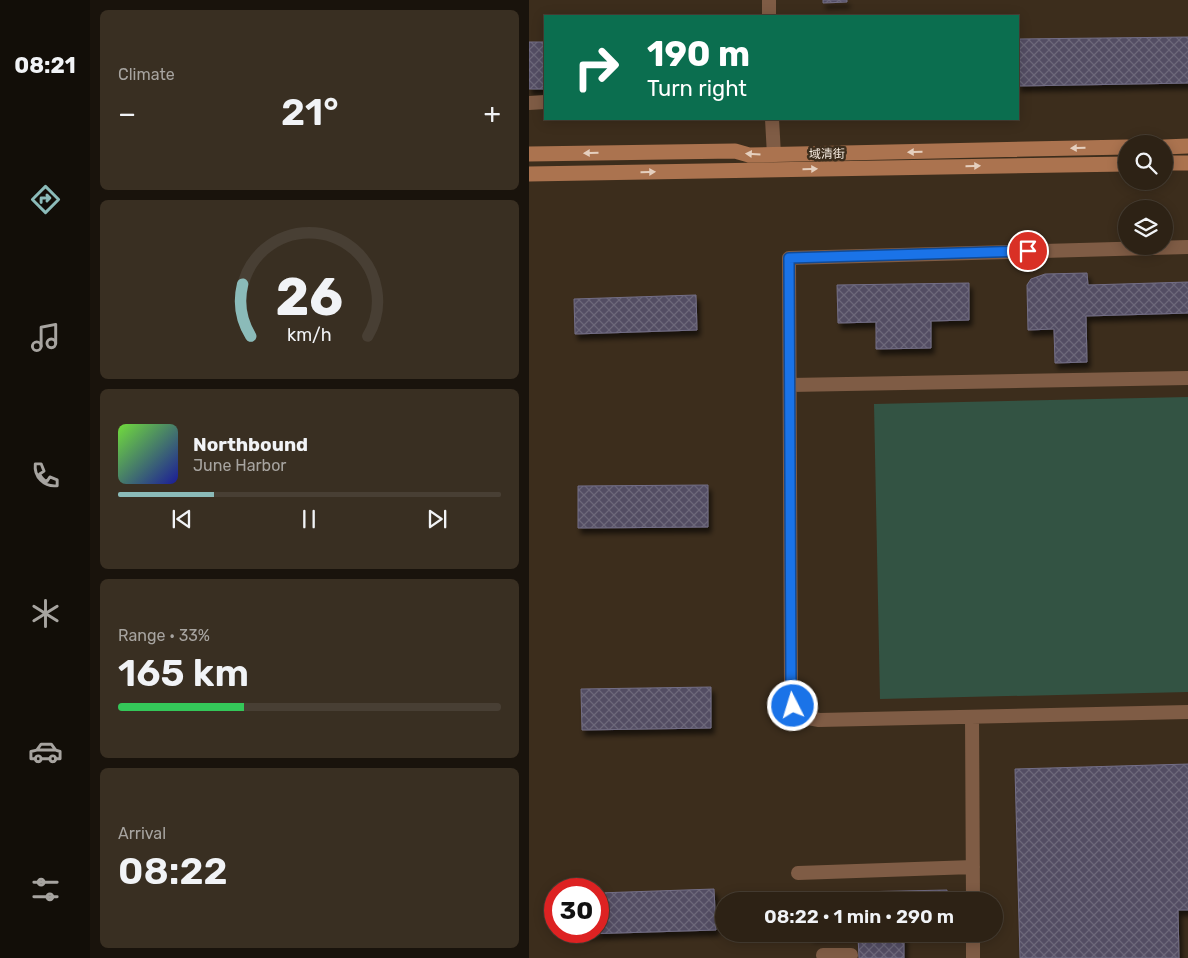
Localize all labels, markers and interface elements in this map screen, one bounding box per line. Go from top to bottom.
text: 190 m [647,33,750,75]
icon: right [564,35,629,100]
text: 08:21 [14,52,76,79]
text: Climate [118,65,175,84]
text: Turn right [647,75,747,102]
text: 21° [281,89,339,135]
text: − [118,97,136,130]
text: + [484,97,501,130]
map controls [1118,135,1173,255]
button: search [1118,135,1173,190]
one-way arrow [1070,144,1086,152]
street label: 域清街 [809,147,845,161]
one-way arrow [907,148,923,156]
one-way arrow [583,149,599,157]
one-way arrow [745,150,761,158]
one-way arrow [965,162,981,170]
one-way arrow [802,165,818,173]
one-way arrow [640,168,656,176]
icon: directions [28,182,63,217]
button: layers [1118,200,1173,255]
pin [1007,230,1049,272]
icon: arrive [1014,237,1042,265]
text: 26 [276,266,343,328]
icon: music [28,320,63,355]
text: km/h [287,324,332,345]
text: Northbound [193,433,308,456]
text: June Harbor [193,456,286,475]
icon: phone [28,458,63,493]
icon: previous [168,505,196,533]
icon: pause [295,505,323,533]
icon: next [423,505,451,533]
icon: climate [28,596,63,631]
text: Range · 33% [118,626,210,645]
text: 165 km [118,650,249,696]
position arrow [766,679,818,731]
icon: car [28,734,63,769]
text: Arrival [118,824,166,843]
text: 08:22 [118,848,228,894]
icon: filters [28,872,63,907]
speed limit sign: 30 [544,878,609,943]
text: 08:22 · 1 min · 290 m [764,905,954,928]

